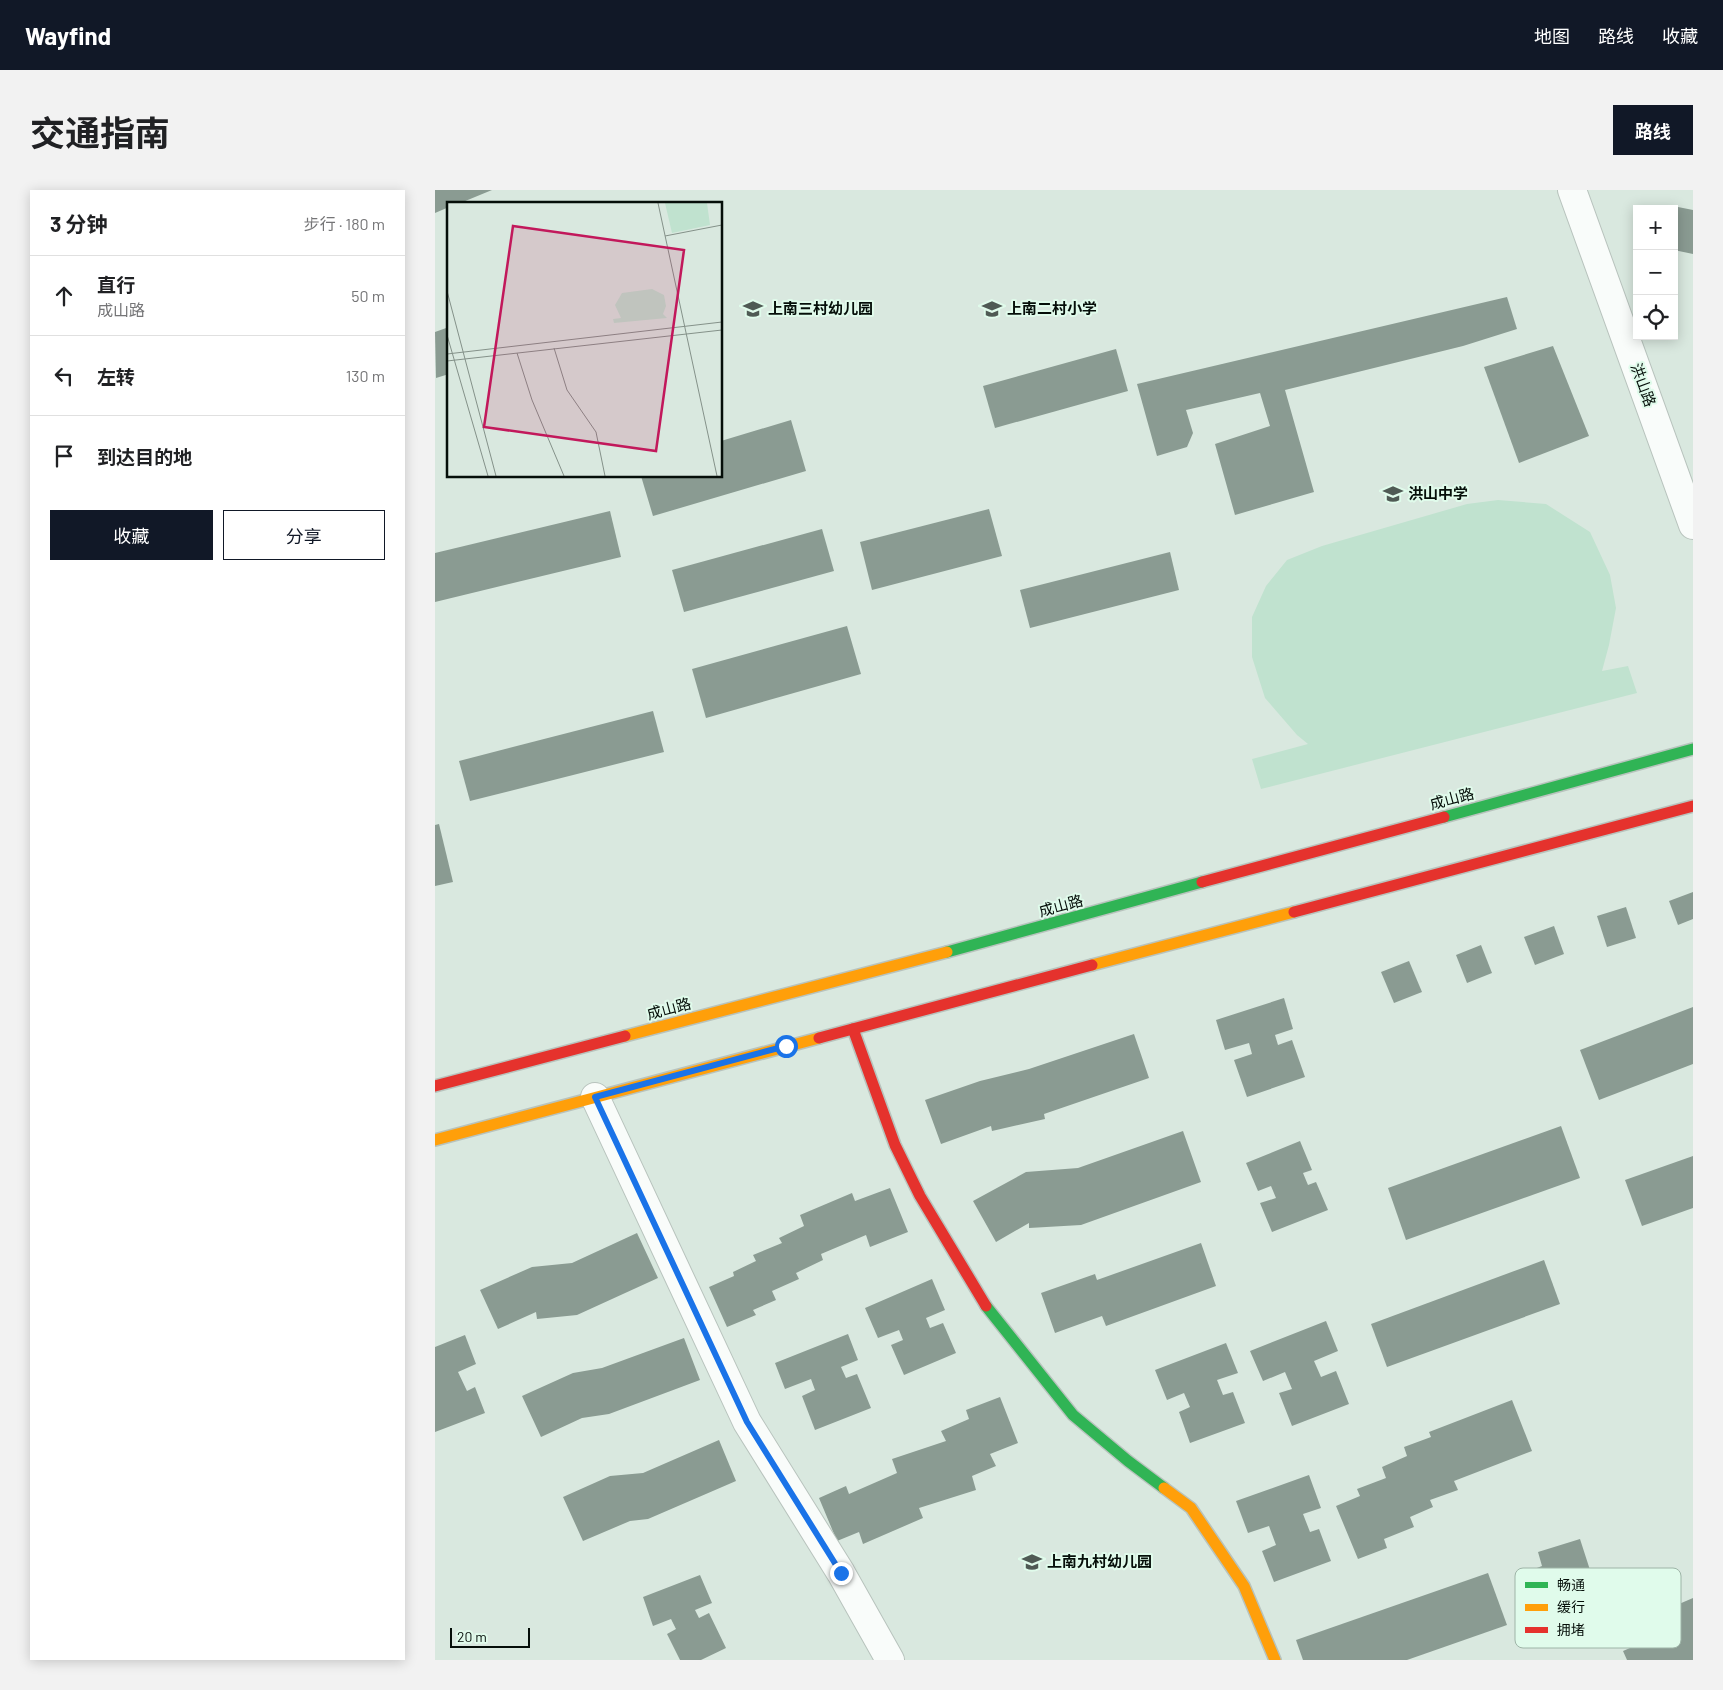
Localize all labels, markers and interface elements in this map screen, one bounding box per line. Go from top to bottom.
text: Wayfind [25,21,111,50]
text: 地图 [1534,25,1570,47]
text: 路线 [1598,25,1634,47]
text: 收藏 [1662,25,1698,47]
button: 路线 [1613,105,1693,155]
text: 交通指南 [30,111,170,153]
inset map [447,202,723,478]
map controls [1633,205,1678,340]
button: + [1633,205,1678,250]
text: 3 分钟 [50,211,108,236]
text: 步行 · 180 m [304,214,385,233]
button: − [1633,250,1678,295]
text: 直行 [97,273,135,296]
icon: ahead [50,282,78,310]
text: 50 m [351,286,385,305]
button: locate [1633,295,1678,340]
school or university icon: 上南三村幼儿园 [742,298,764,320]
school or university icon: 上南二村小学 [981,298,1003,320]
place label: 上南三村幼儿园 [768,299,873,317]
place label: 上南二村小学 [1007,299,1097,317]
text: 成山路 [97,300,145,319]
street label: 洪山路 [1628,360,1660,409]
icon: left [50,362,78,390]
text: 左转 [97,365,135,388]
text: 130 m [346,366,385,385]
icon: arrive [50,442,78,470]
text: 到达目的地 [97,445,192,468]
school or university icon: 洪山中学 [1382,483,1404,505]
place label: 洪山中学 [1408,484,1468,502]
button: 收藏 [50,510,213,560]
button: 分享 [223,510,385,560]
street label: 成山路 [1428,784,1476,813]
street label: 成山路 [1037,891,1085,920]
street label: 成山路 [645,994,693,1023]
route start [775,1035,798,1058]
school or university icon: 上南九村幼儿园 [1021,1551,1043,1573]
place label: 上南九村幼儿园 [1047,1552,1152,1570]
route end [830,1562,853,1585]
legend [1515,1568,1681,1648]
text: 畅通 [1557,1576,1585,1593]
text: 缓行 [1557,1598,1585,1615]
text: 拥堵 [1557,1621,1585,1638]
scale bar [450,1625,530,1648]
text: 20 m [457,1628,487,1645]

